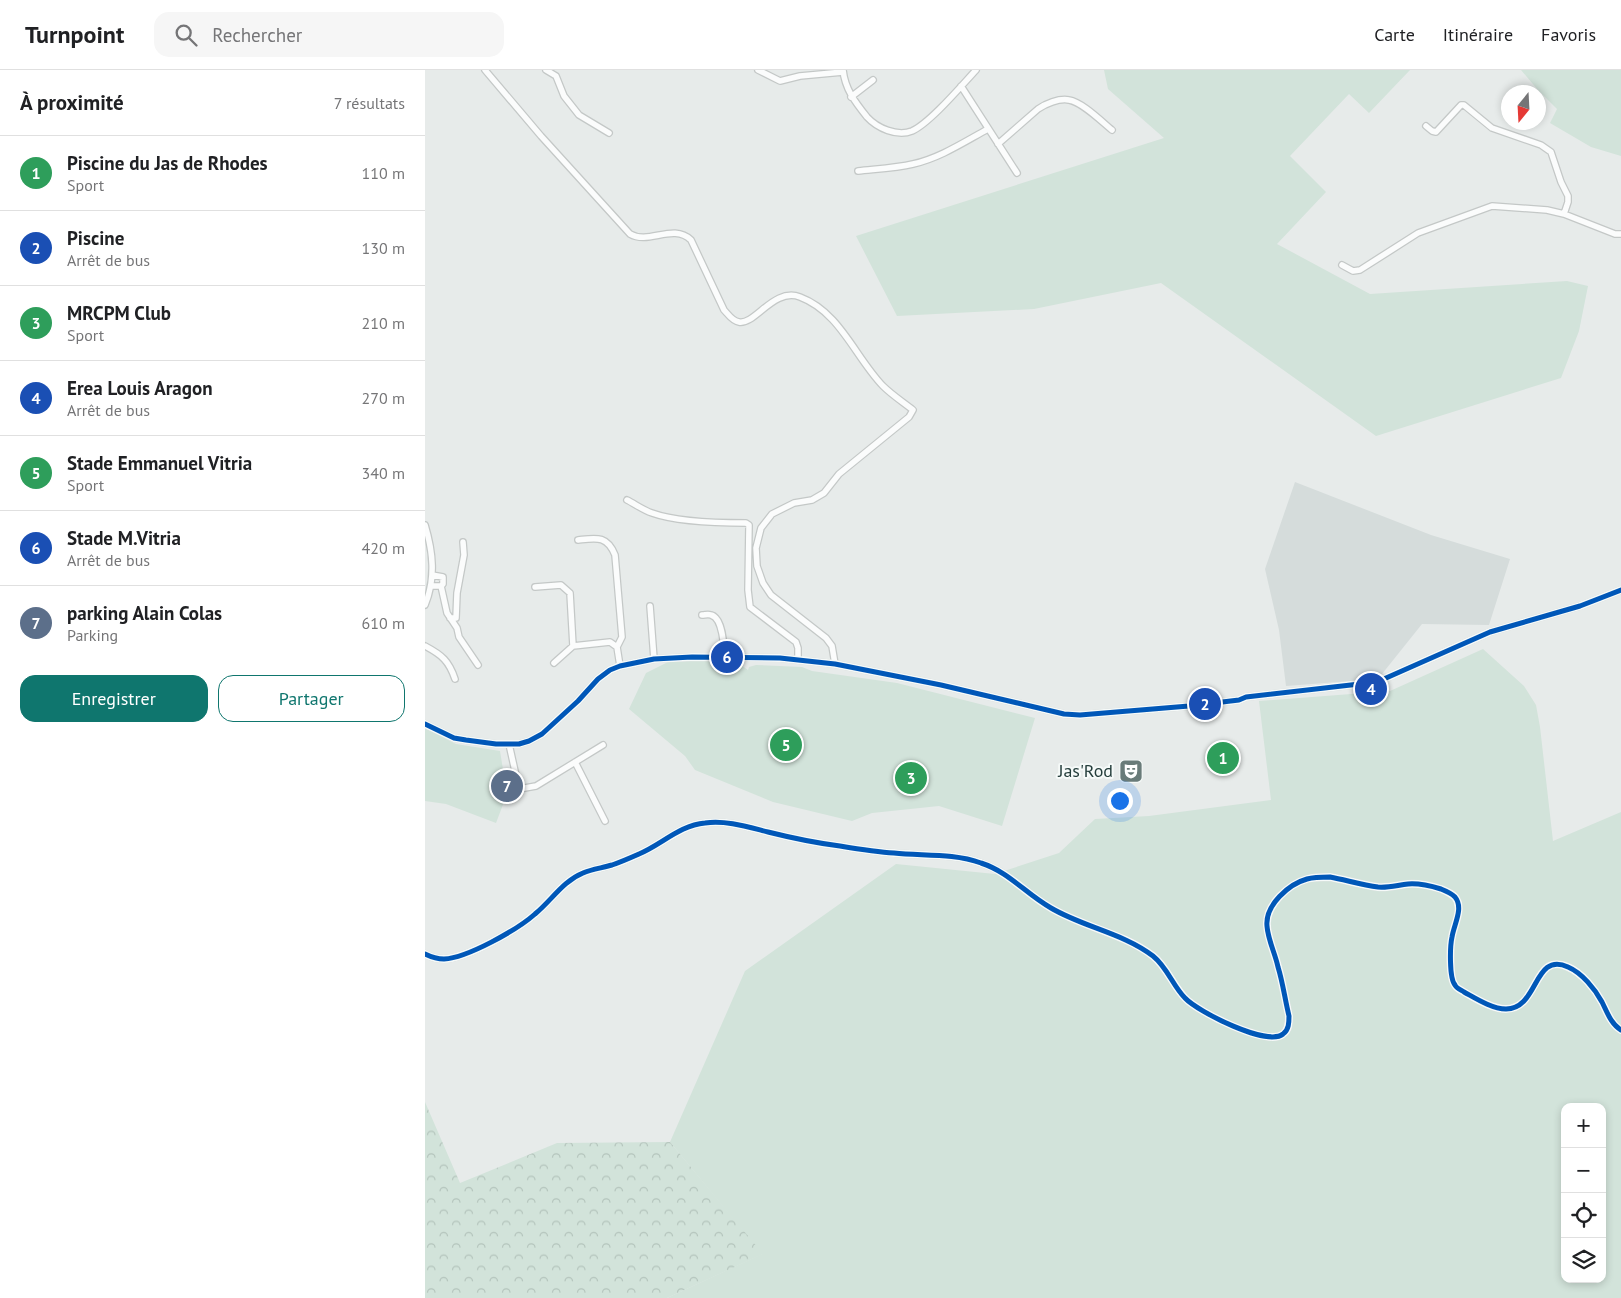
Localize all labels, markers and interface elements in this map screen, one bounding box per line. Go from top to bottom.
search box [154,12,504,57]
text: Turnpoint [25,19,124,50]
icon: search [172,21,200,49]
text: Rechercher [212,23,302,47]
text: Carte [1374,23,1415,46]
text: Itinéraire [1443,23,1513,46]
text: Favoris [1541,23,1596,46]
north arrow [1501,85,1546,130]
text: À proximité [20,89,124,116]
text: 7 résultats [334,93,405,113]
text: Piscine du Jas de Rhodes [67,151,268,175]
text: 1 [31,163,41,183]
text: 110 m [362,163,405,183]
text: Sport [67,175,104,195]
text: Piscine [67,226,124,250]
text: 2 [31,238,41,258]
text: 130 m [362,238,405,258]
text: Arrêt de bus [67,250,150,270]
text: MRCPM Club [67,301,171,325]
text: 3 [31,313,41,333]
text: 210 m [362,313,405,333]
text: Sport [67,325,104,345]
text: Erea Louis Aragon [67,376,213,400]
text: 4 [31,388,41,408]
text: 270 m [362,388,405,408]
text: Arrêt de bus [67,400,150,420]
text: Stade Emmanuel Vitria [67,451,252,475]
text: 5 [31,463,41,483]
text: 340 m [362,463,405,483]
text: Sport [67,475,104,495]
text: Stade M.Vitria [67,526,181,550]
text: 6 [31,538,41,558]
text: 420 m [362,538,405,558]
text: Arrêt de bus [67,550,150,570]
text: parking Alain Colas [67,601,222,625]
text: 7 [31,613,41,633]
text: 610 m [362,613,405,633]
text: Parking [67,625,118,645]
pin: 6 [711,638,743,676]
pin: 4 [1355,670,1387,708]
button: Enregistrer [20,675,208,722]
button: Partager [218,675,405,722]
pin: 2 [1189,685,1221,723]
pin: 5 [770,726,802,764]
pin: 1 [1207,739,1239,777]
theatre icon: Jas'Rod [1118,758,1144,784]
pin: 3 [895,759,927,797]
place label: Jas'Rod [1057,759,1113,782]
pin: 7 [491,767,523,805]
your location [1107,788,1133,814]
map controls [1561,1103,1606,1283]
button: + [1561,1103,1606,1148]
button: − [1561,1148,1606,1193]
button: locate [1561,1193,1606,1238]
button: layers [1561,1238,1606,1283]

